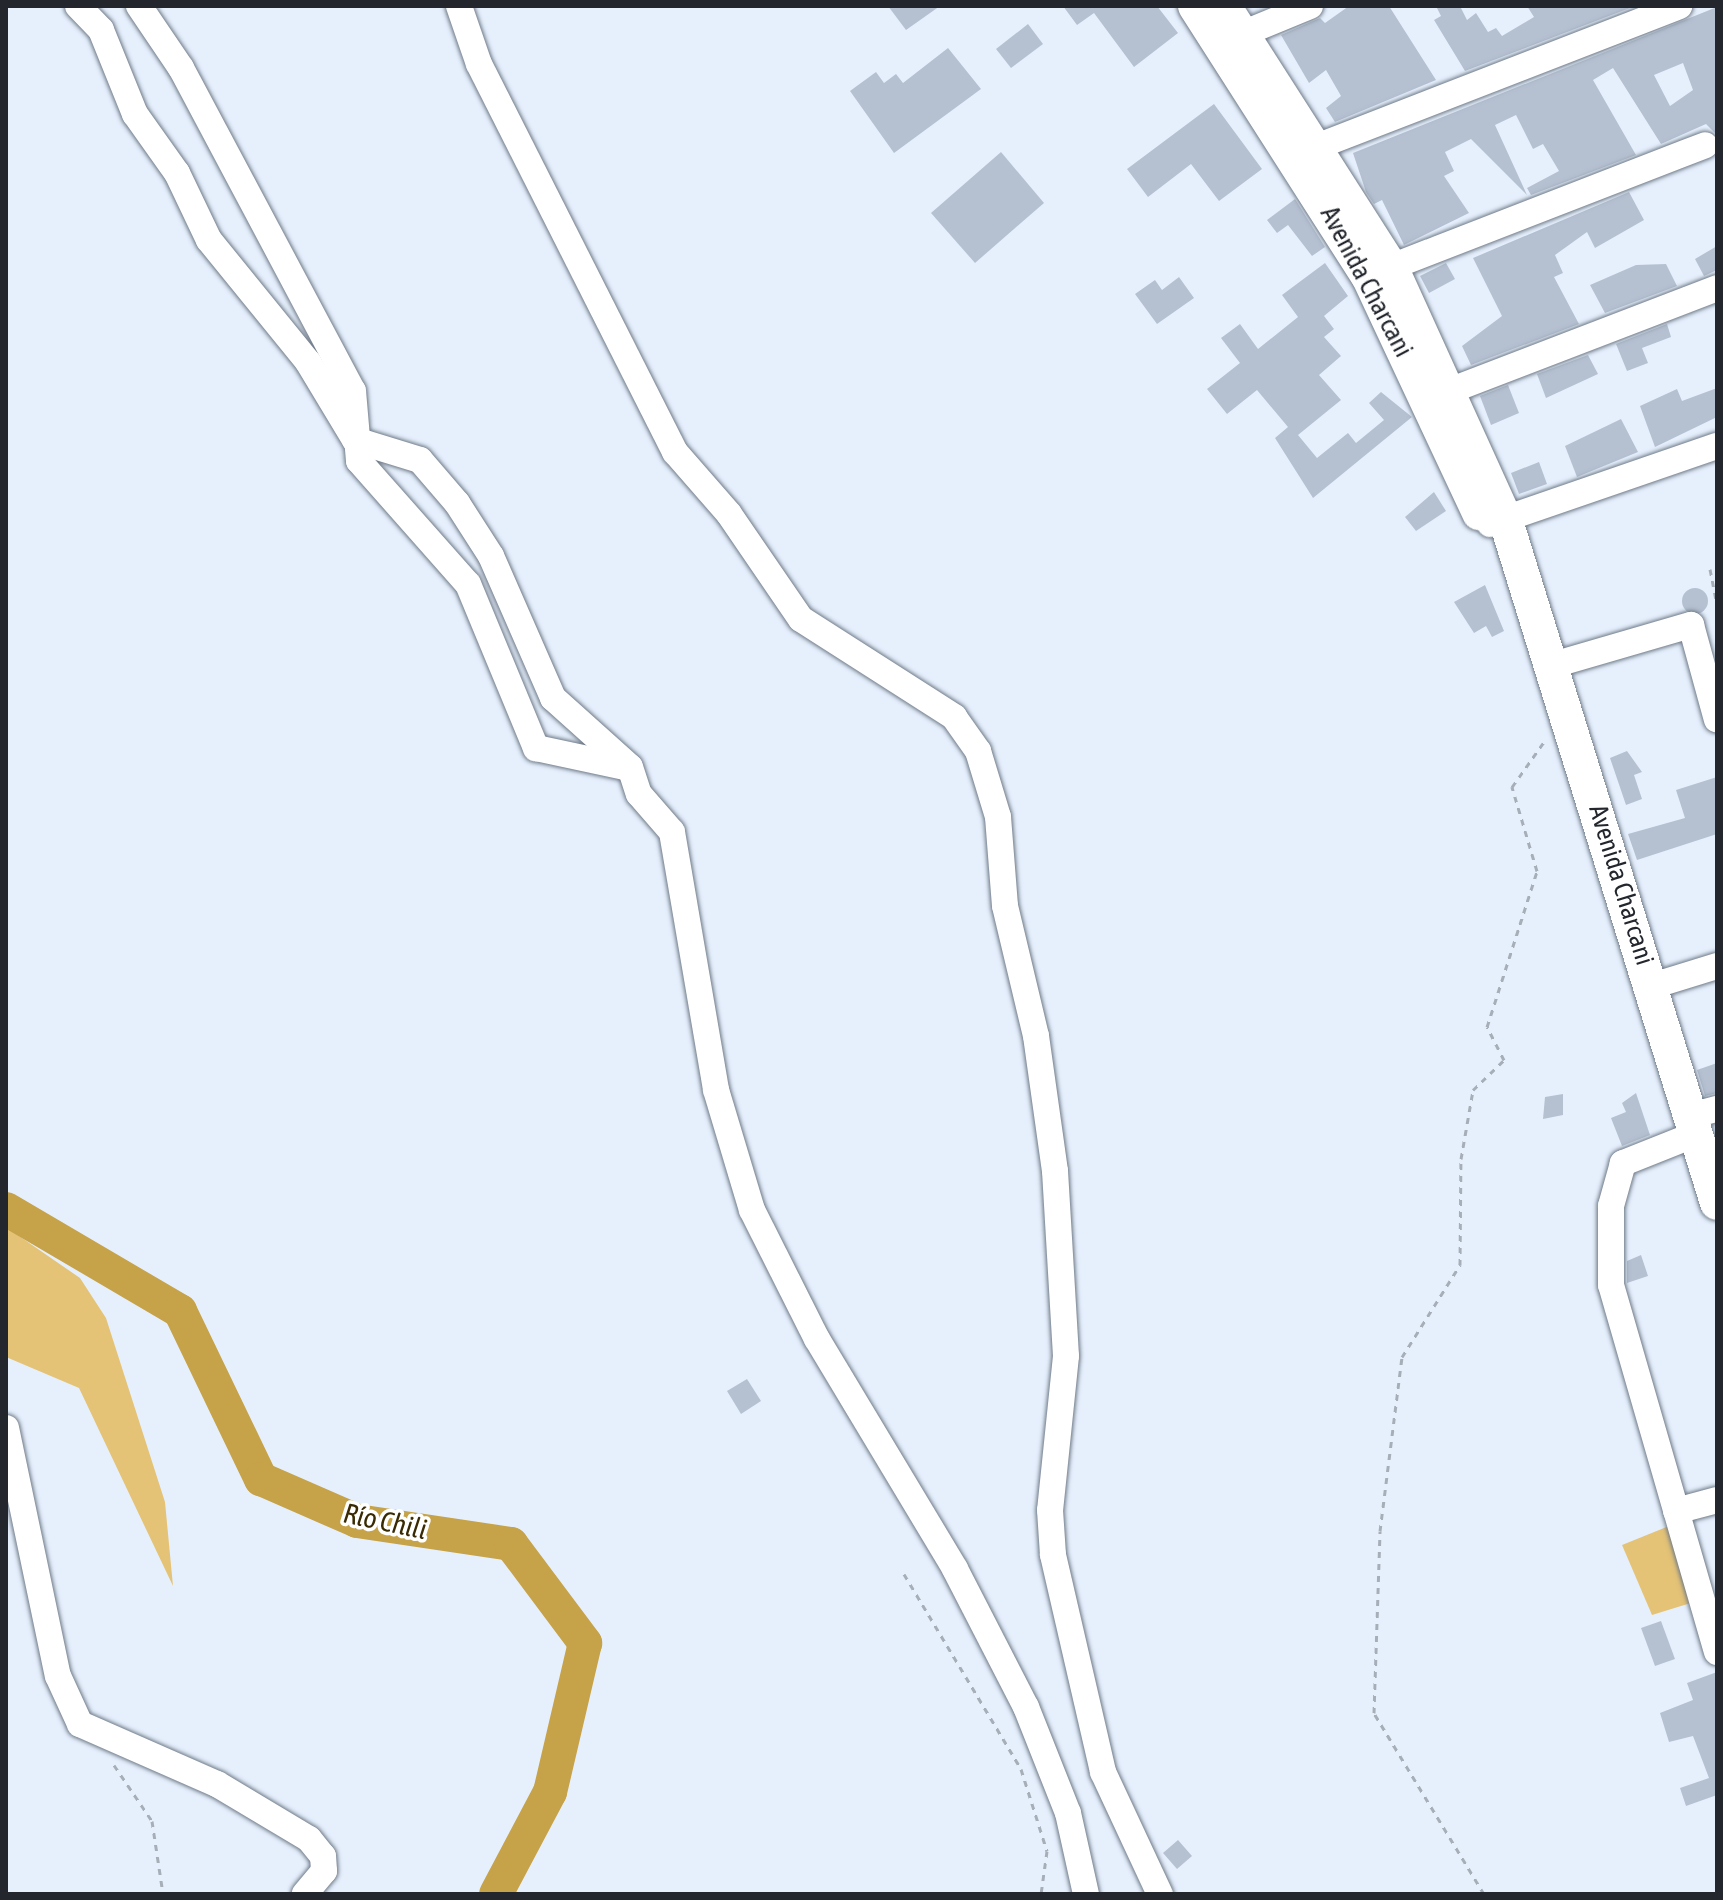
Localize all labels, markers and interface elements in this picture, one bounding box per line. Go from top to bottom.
street label: Avenida Charcani [1313,201,1419,363]
street label: Avenida Charcani [1582,801,1660,969]
water label: Río Chili [340,1496,430,1546]

